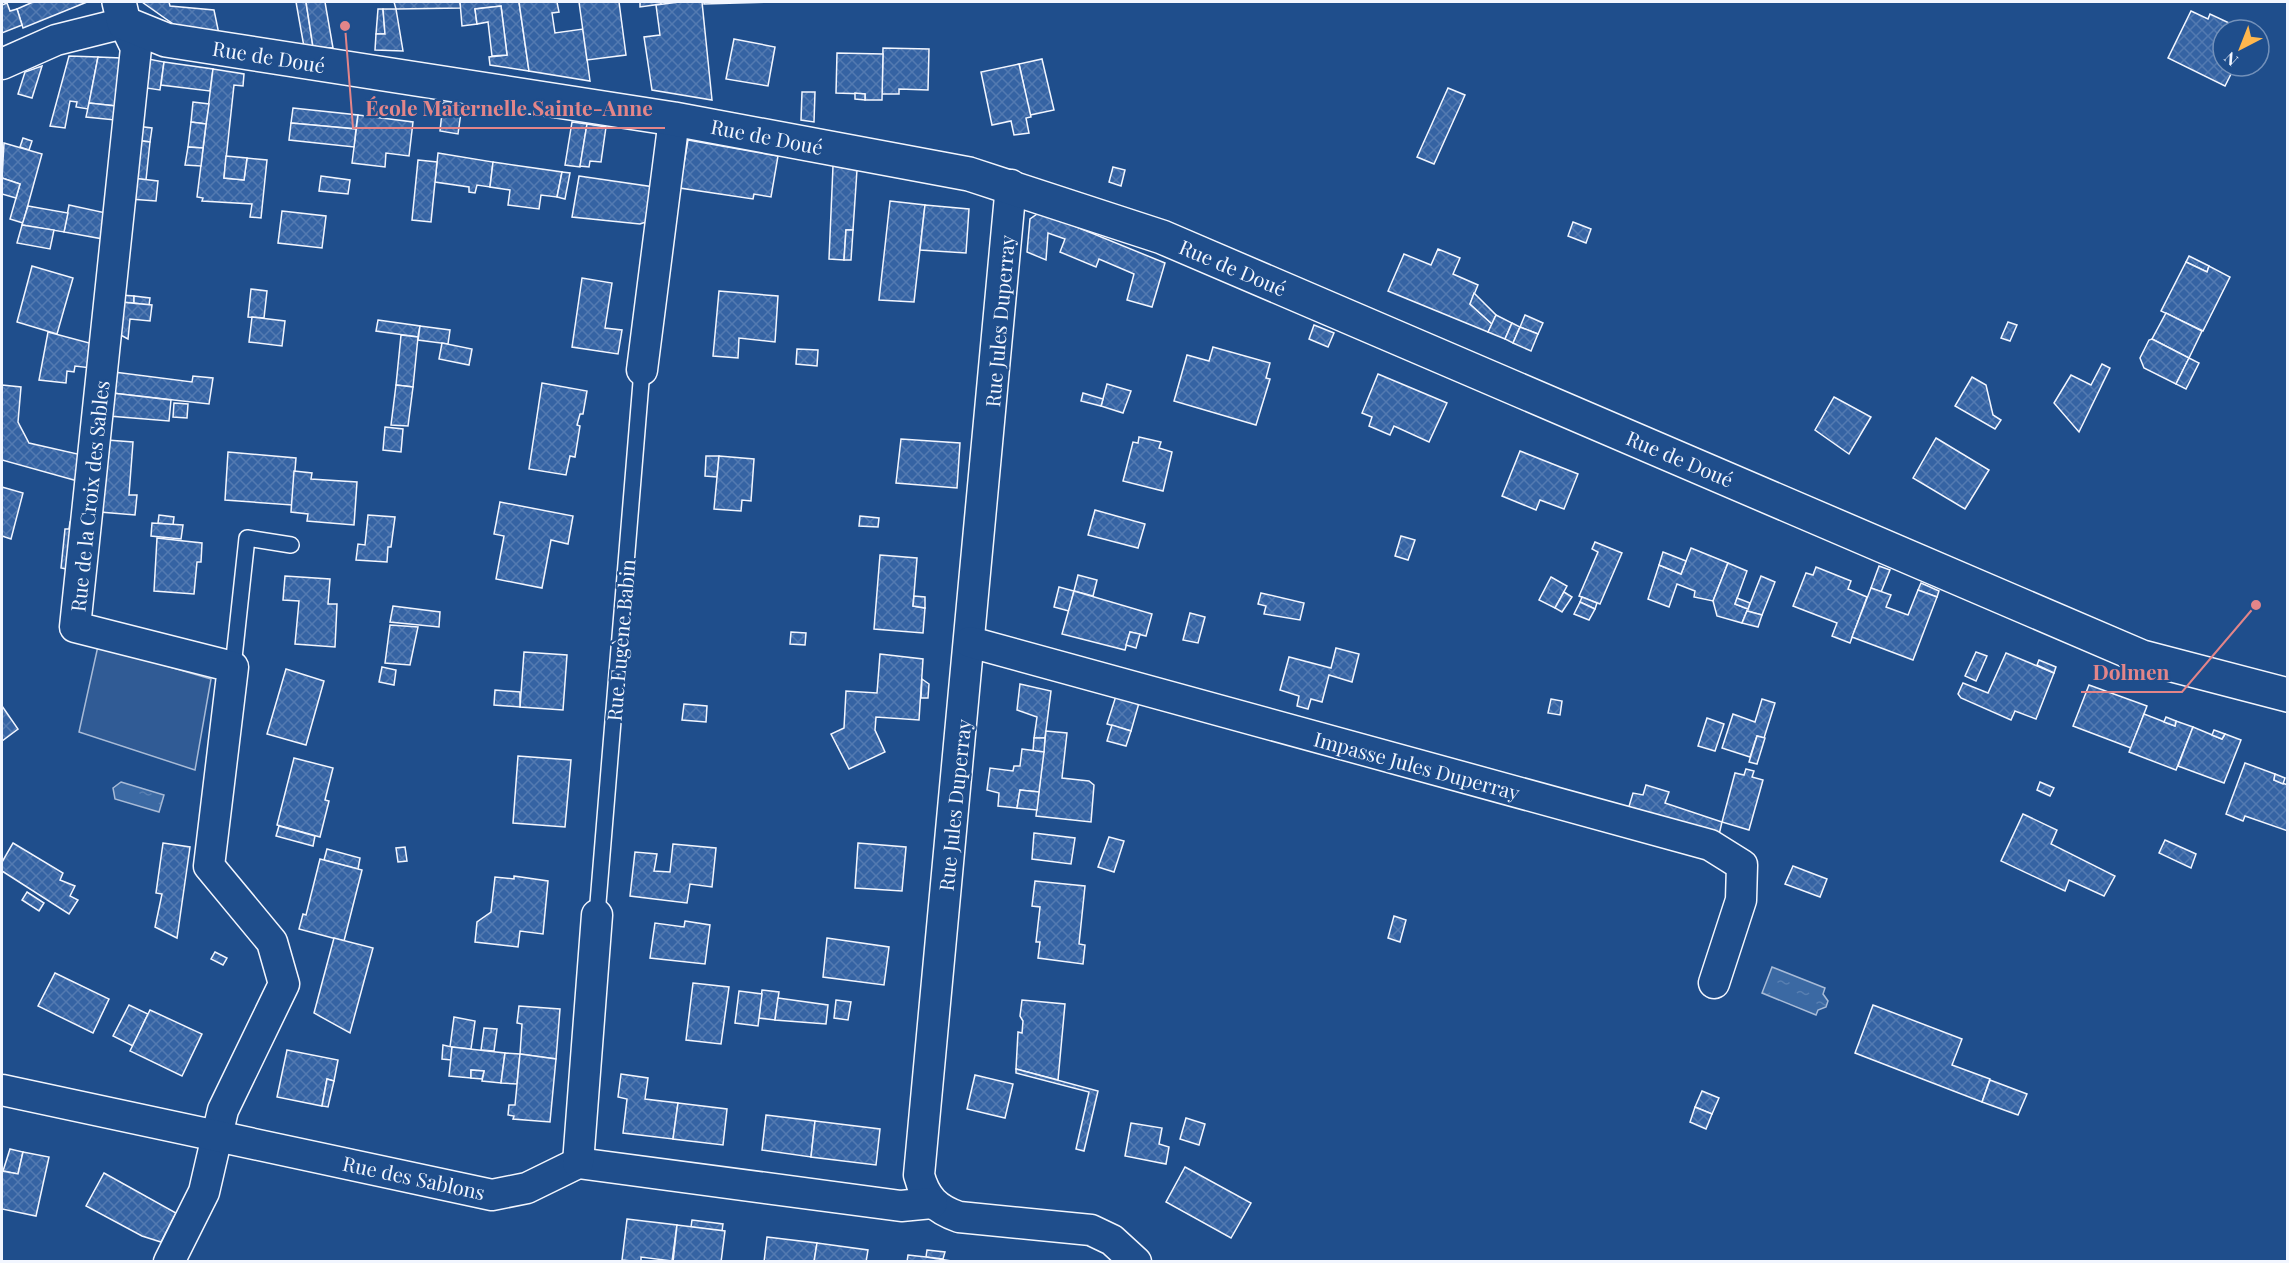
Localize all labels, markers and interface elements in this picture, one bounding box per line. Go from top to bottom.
north arrow [2211,18,2271,78]
street label: Rue de Doué [211,34,327,78]
text: N [2219,48,2242,71]
callout: École Maternelle Sainte-Anne [353,89,665,128]
text: École Maternelle Sainte-Anne [365,93,653,121]
street label: Rue de Doué [709,112,825,160]
street label: Rue de Doué [1175,232,1291,302]
street label: Rue Jules Duperray [978,234,1020,408]
street label: Rue de la Croix des Sables [63,379,115,613]
street label: Rue de Doué [1622,423,1738,493]
street label: Rue Eugène Babin [599,558,641,722]
callout: Dolmen [2081,653,2182,692]
text: Dolmen [2093,657,2170,685]
street label: Rue Jules Duperray [932,718,976,892]
street label: Impasse Jules Duperray [1311,725,1523,805]
street label: Rue des Sablons [341,1149,487,1205]

